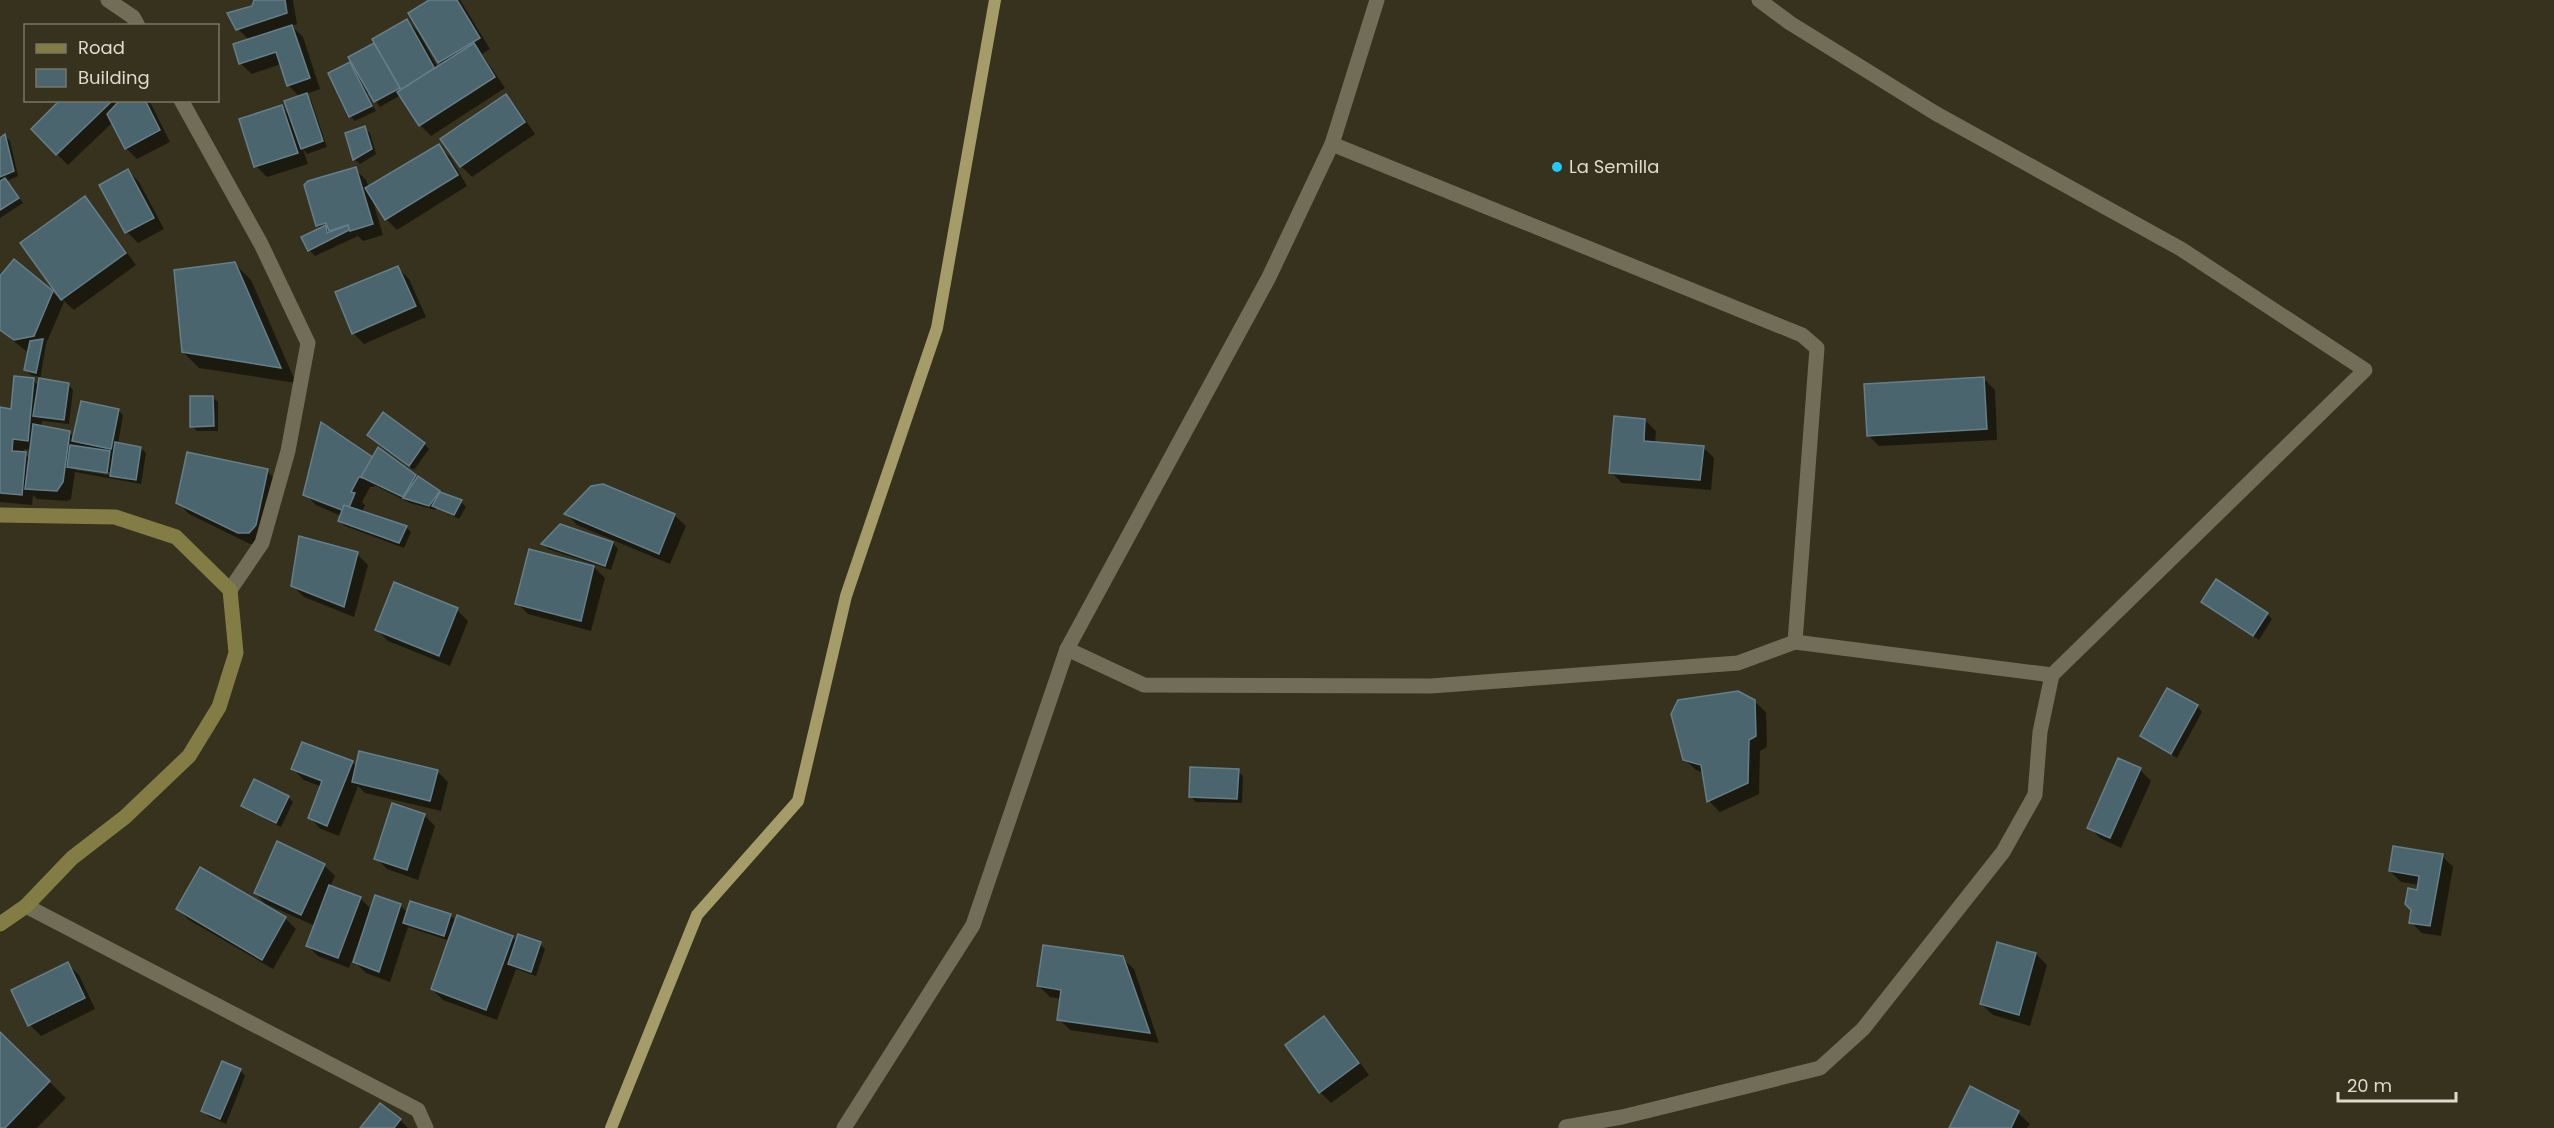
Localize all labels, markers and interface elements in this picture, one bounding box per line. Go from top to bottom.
legend [24,24,219,102]
text: Road [78,35,125,60]
text: Building [78,65,150,90]
place label: La Semilla [1569,154,1659,179]
marker: La Semilla [1550,160,1564,174]
scale bar [2338,1065,2456,1103]
text: 20 m [2347,1073,2392,1098]

